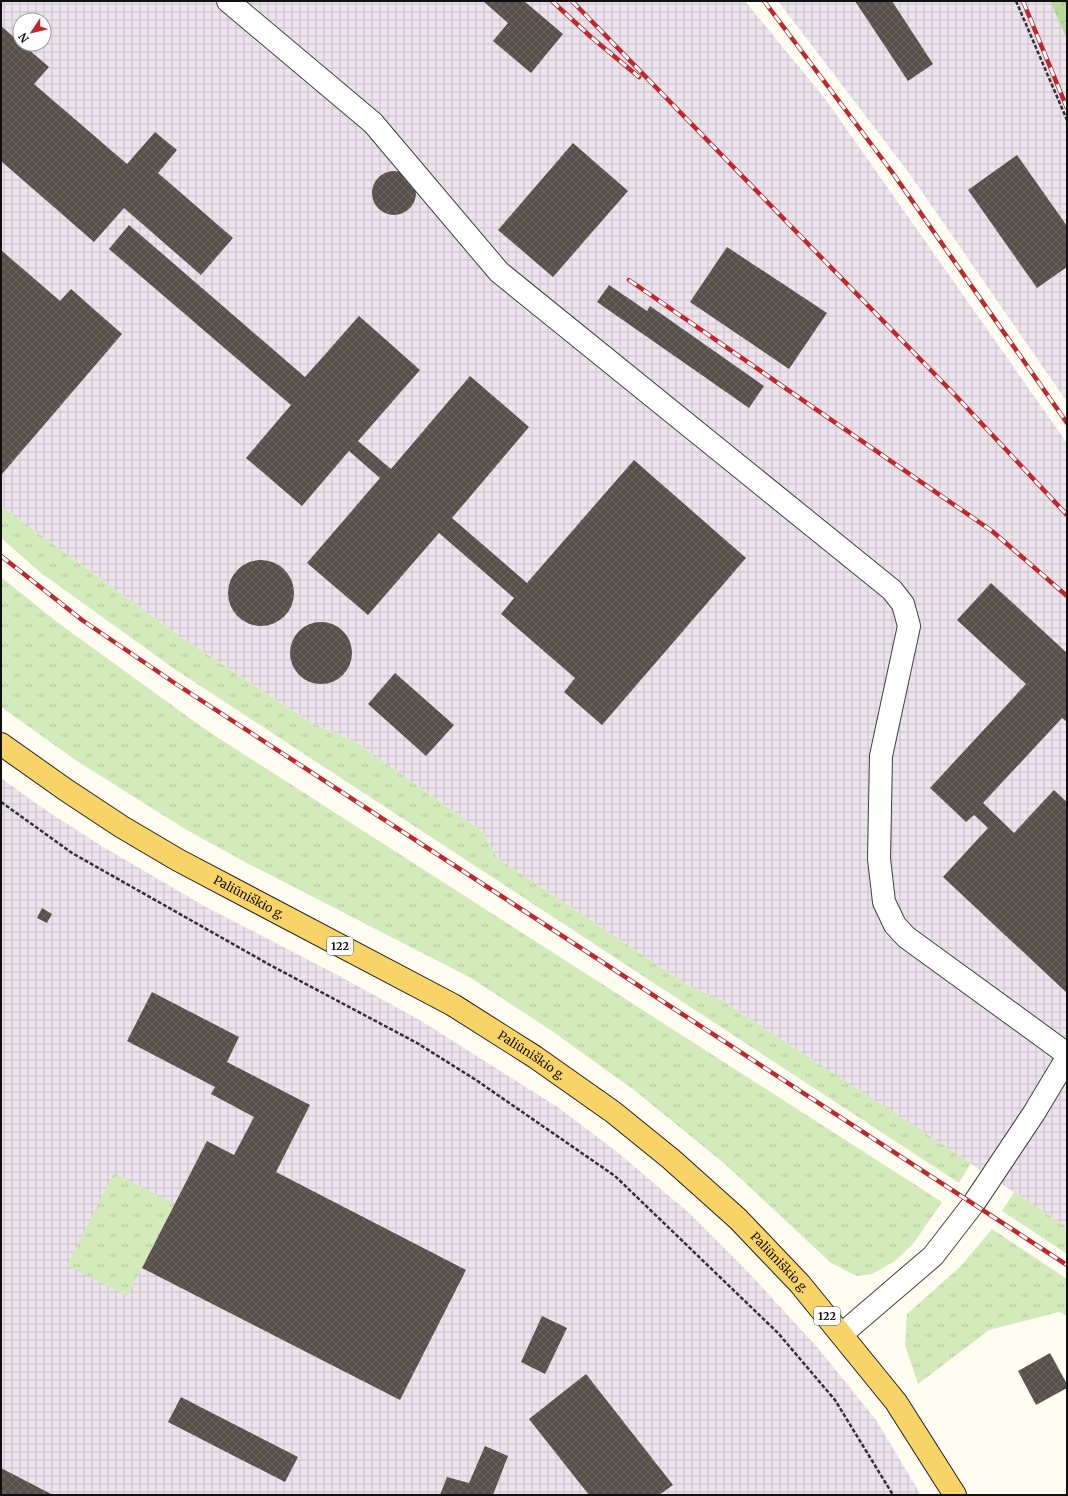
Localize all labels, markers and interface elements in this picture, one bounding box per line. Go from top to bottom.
north arrow [12,12,52,52]
text: N [15,30,32,45]
street label: Paliūniškio g. [211,872,287,922]
road number: 122 [327,937,353,955]
street label: Paliūniškio g. [495,1027,568,1083]
street label: Paliūniškio g. [748,1229,812,1296]
road number: 122 [814,1307,840,1325]

